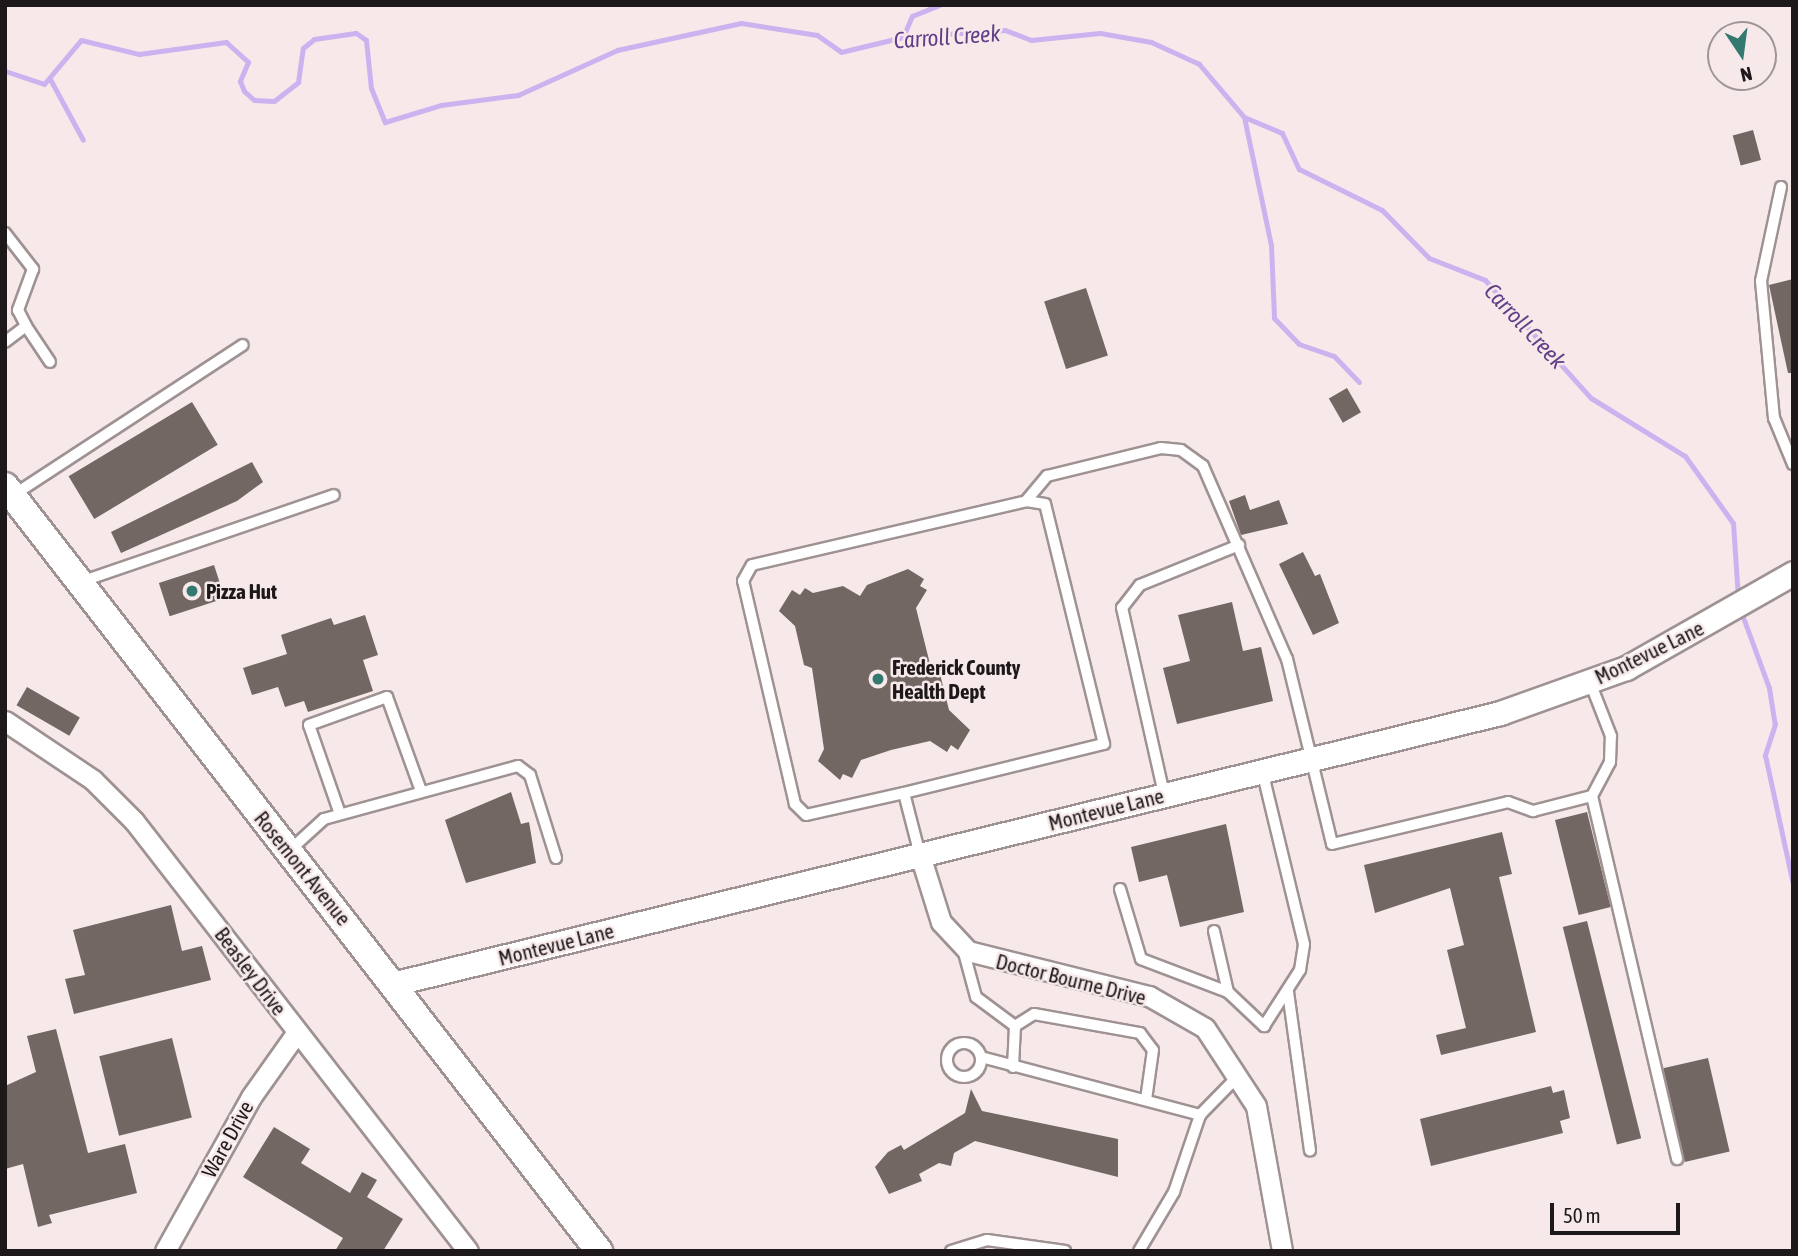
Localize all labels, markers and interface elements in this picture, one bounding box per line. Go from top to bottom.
water label: Carroll Creek [893,19,1001,55]
north arrow [1707,21,1777,91]
text: N [1738,63,1754,86]
water label: Carroll Creek [1478,277,1572,375]
place label: Pizza Hut [206,578,277,604]
marker: Pizza Hut [184,583,200,599]
street label: Montevue Lane [1590,615,1708,689]
place label: Frederick County Health Dept [892,654,1020,704]
marker: Frederick County Health Dept [870,671,886,687]
street label: Montevue Lane [1046,782,1166,836]
street label: Rosemont Avenue [249,806,357,930]
street label: Montevue Lane [496,917,616,971]
street label: Beasley Drive [210,922,292,1020]
street label: Doctor Bourne Drive [993,948,1149,1010]
street label: Ware Drive [196,1096,258,1182]
scale bar [1553,1190,1682,1234]
text: 50 m [1563,1203,1601,1227]

